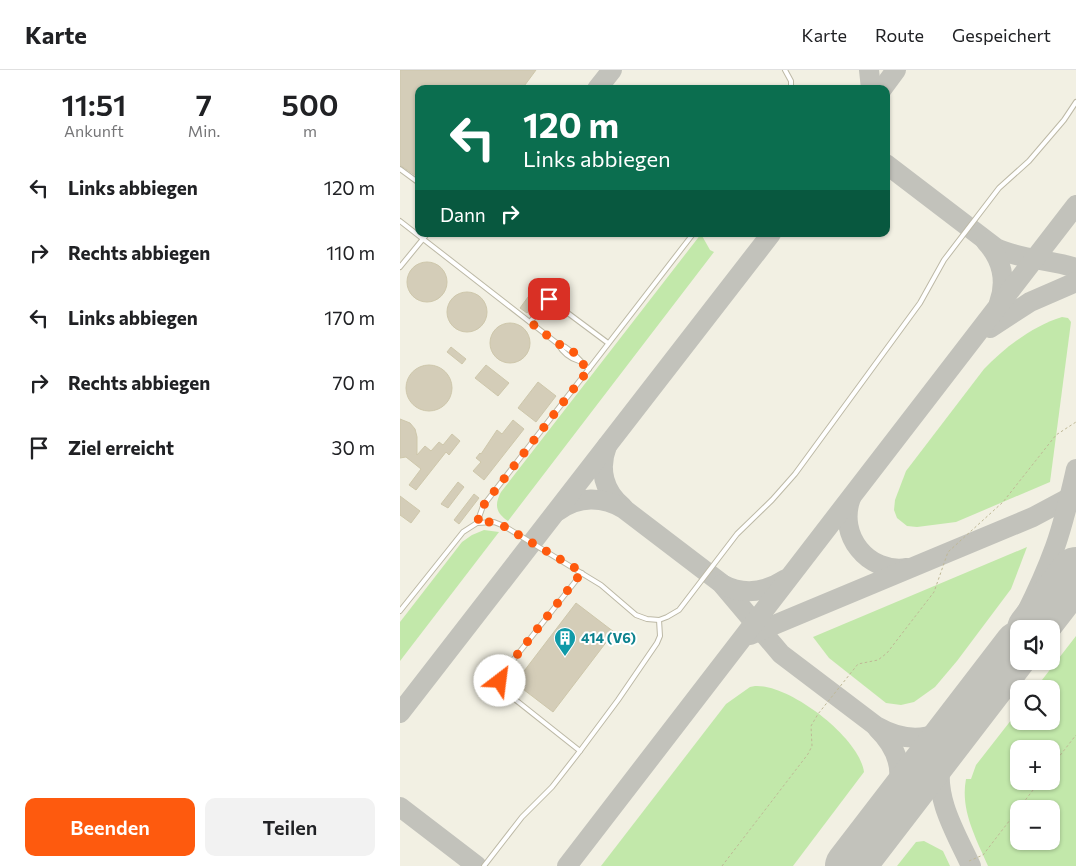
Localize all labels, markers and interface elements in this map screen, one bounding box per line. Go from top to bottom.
text: Karte [25,20,87,49]
text: Karte [802,24,847,46]
text: Route [875,24,924,46]
text: Gespeichert [952,24,1051,46]
text: 11:51 [61,85,126,122]
text: 7 [196,85,212,122]
text: 500 [282,85,339,122]
text: 120 m [523,102,619,145]
icon: left [440,105,505,170]
text: Ankunft [64,121,124,140]
text: Min. [188,121,220,140]
text: m [303,121,317,140]
text: Links abbiegen [523,145,671,172]
icon: left [25,174,53,202]
text: Links abbiegen [68,176,198,199]
text: 120 m [324,176,375,199]
icon: right [496,200,524,228]
text: Dann [440,203,486,226]
icon: right [25,239,53,267]
text: Rechts abbiegen [68,241,210,264]
text: 110 m [326,241,375,264]
pin [528,278,570,320]
icon: arrive [535,285,563,313]
icon: left [25,304,53,332]
text: Links abbiegen [68,306,198,329]
text: 170 m [324,306,375,329]
icon: right [25,369,53,397]
text: Rechts abbiegen [68,371,210,394]
text: 70 m [332,371,375,394]
icon: arrive [25,434,53,462]
text: Ziel erreicht [68,436,174,459]
text: 30 m [332,436,375,459]
map controls [1010,620,1060,850]
button: sound [1010,620,1060,670]
building icon: 414 (V6) [553,626,577,657]
place label: 414 (V6) [581,629,636,646]
position arrow [473,654,525,706]
button: search [1010,680,1060,730]
button: + [1010,740,1060,790]
button: Beenden [25,798,195,856]
button: Teilen [205,798,375,856]
button: − [1010,800,1060,850]

